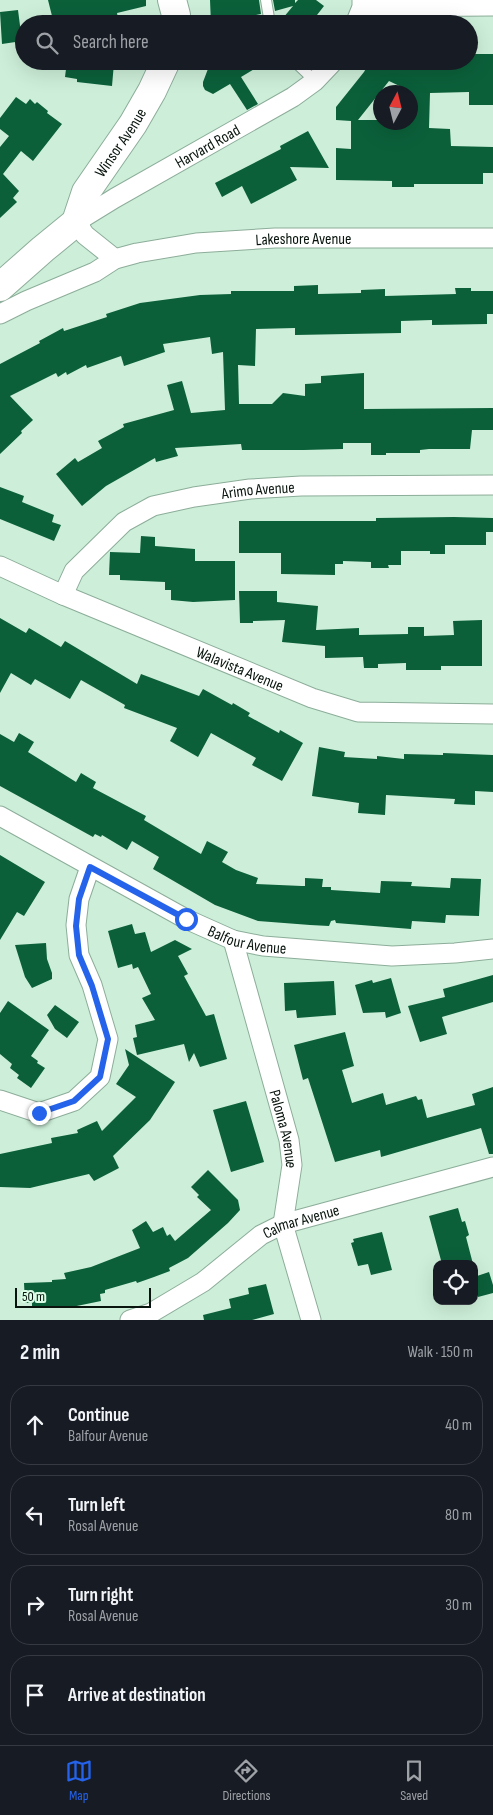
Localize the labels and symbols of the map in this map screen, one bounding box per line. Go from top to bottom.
north arrow [373,85,418,130]
street label: Winsor Avenue [91,105,151,181]
street label: Harvard Road [172,121,244,173]
street label: Lakeshore Avenue [255,230,351,250]
street label: Arimo Avenue [219,478,295,504]
street label: Walavista Avenue [193,643,286,696]
route start [175,908,198,931]
street label: Balfour Avenue [205,922,287,959]
street label: Paloma Avenue [264,1088,300,1170]
route end [28,1102,51,1125]
street label: Calmar Avenue [260,1201,342,1244]
scale bar [15,1285,151,1308]

